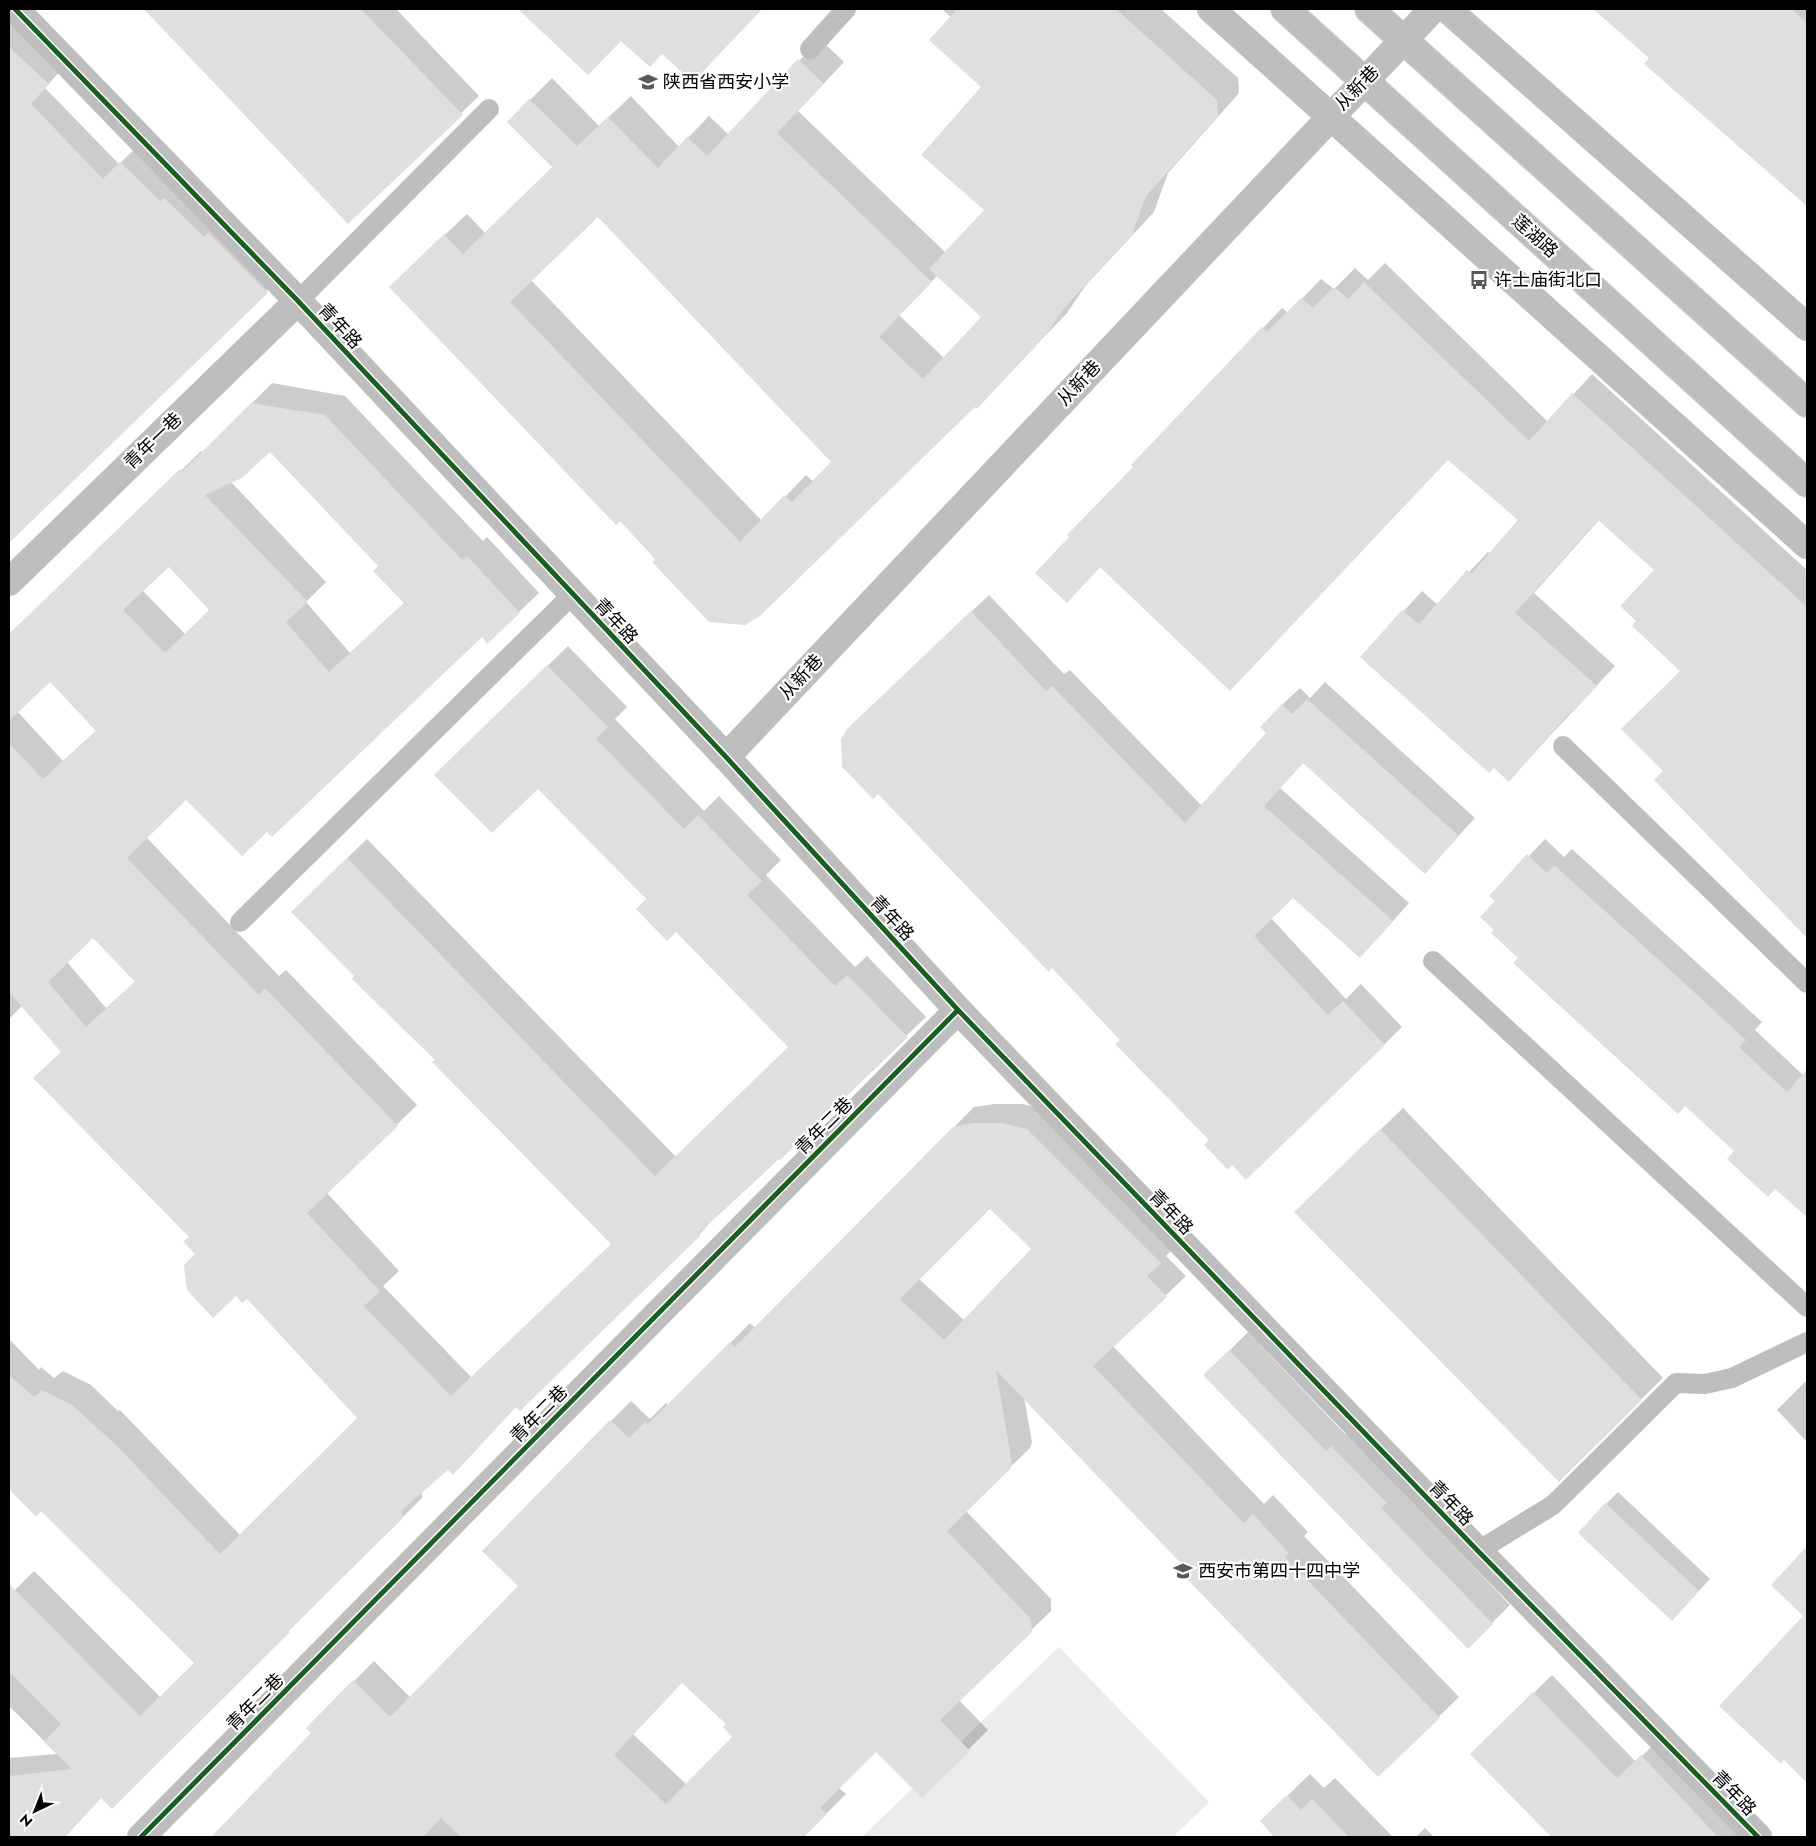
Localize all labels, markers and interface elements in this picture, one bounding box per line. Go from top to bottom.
street label: 从新巷 [1329,60,1385,116]
place label: 陕西省西安小学 [663,69,789,95]
school or university icon: 陕西省西安小学 [637,71,659,93]
street label: 莲湖路 [1506,208,1564,264]
place label: 许士庙街北口 [1494,267,1602,293]
bus stop icon: 许士庙街北口 [1468,269,1490,291]
street label: 青年路 [312,297,368,355]
street label: 从新巷 [1051,354,1107,412]
street label: 青年一巷 [118,407,188,475]
street label: 青年路 [588,592,644,650]
street label: 从新巷 [773,648,829,706]
street label: 青年路 [864,889,920,947]
street label: 青年二巷 [789,1091,859,1161]
street label: 青年路 [1143,1184,1199,1240]
street label: 青年二巷 [504,1379,574,1449]
street label: 青年路 [1423,1475,1479,1531]
place label: 西安市第四十四中学 [1198,1558,1360,1584]
school or university icon: 西安市第四十四中学 [1172,1560,1194,1582]
street label: 青年二巷 [220,1667,290,1737]
street label: 青年路 [1706,1765,1762,1821]
north arrow [10,1786,60,1836]
text: N [15,1809,37,1832]

